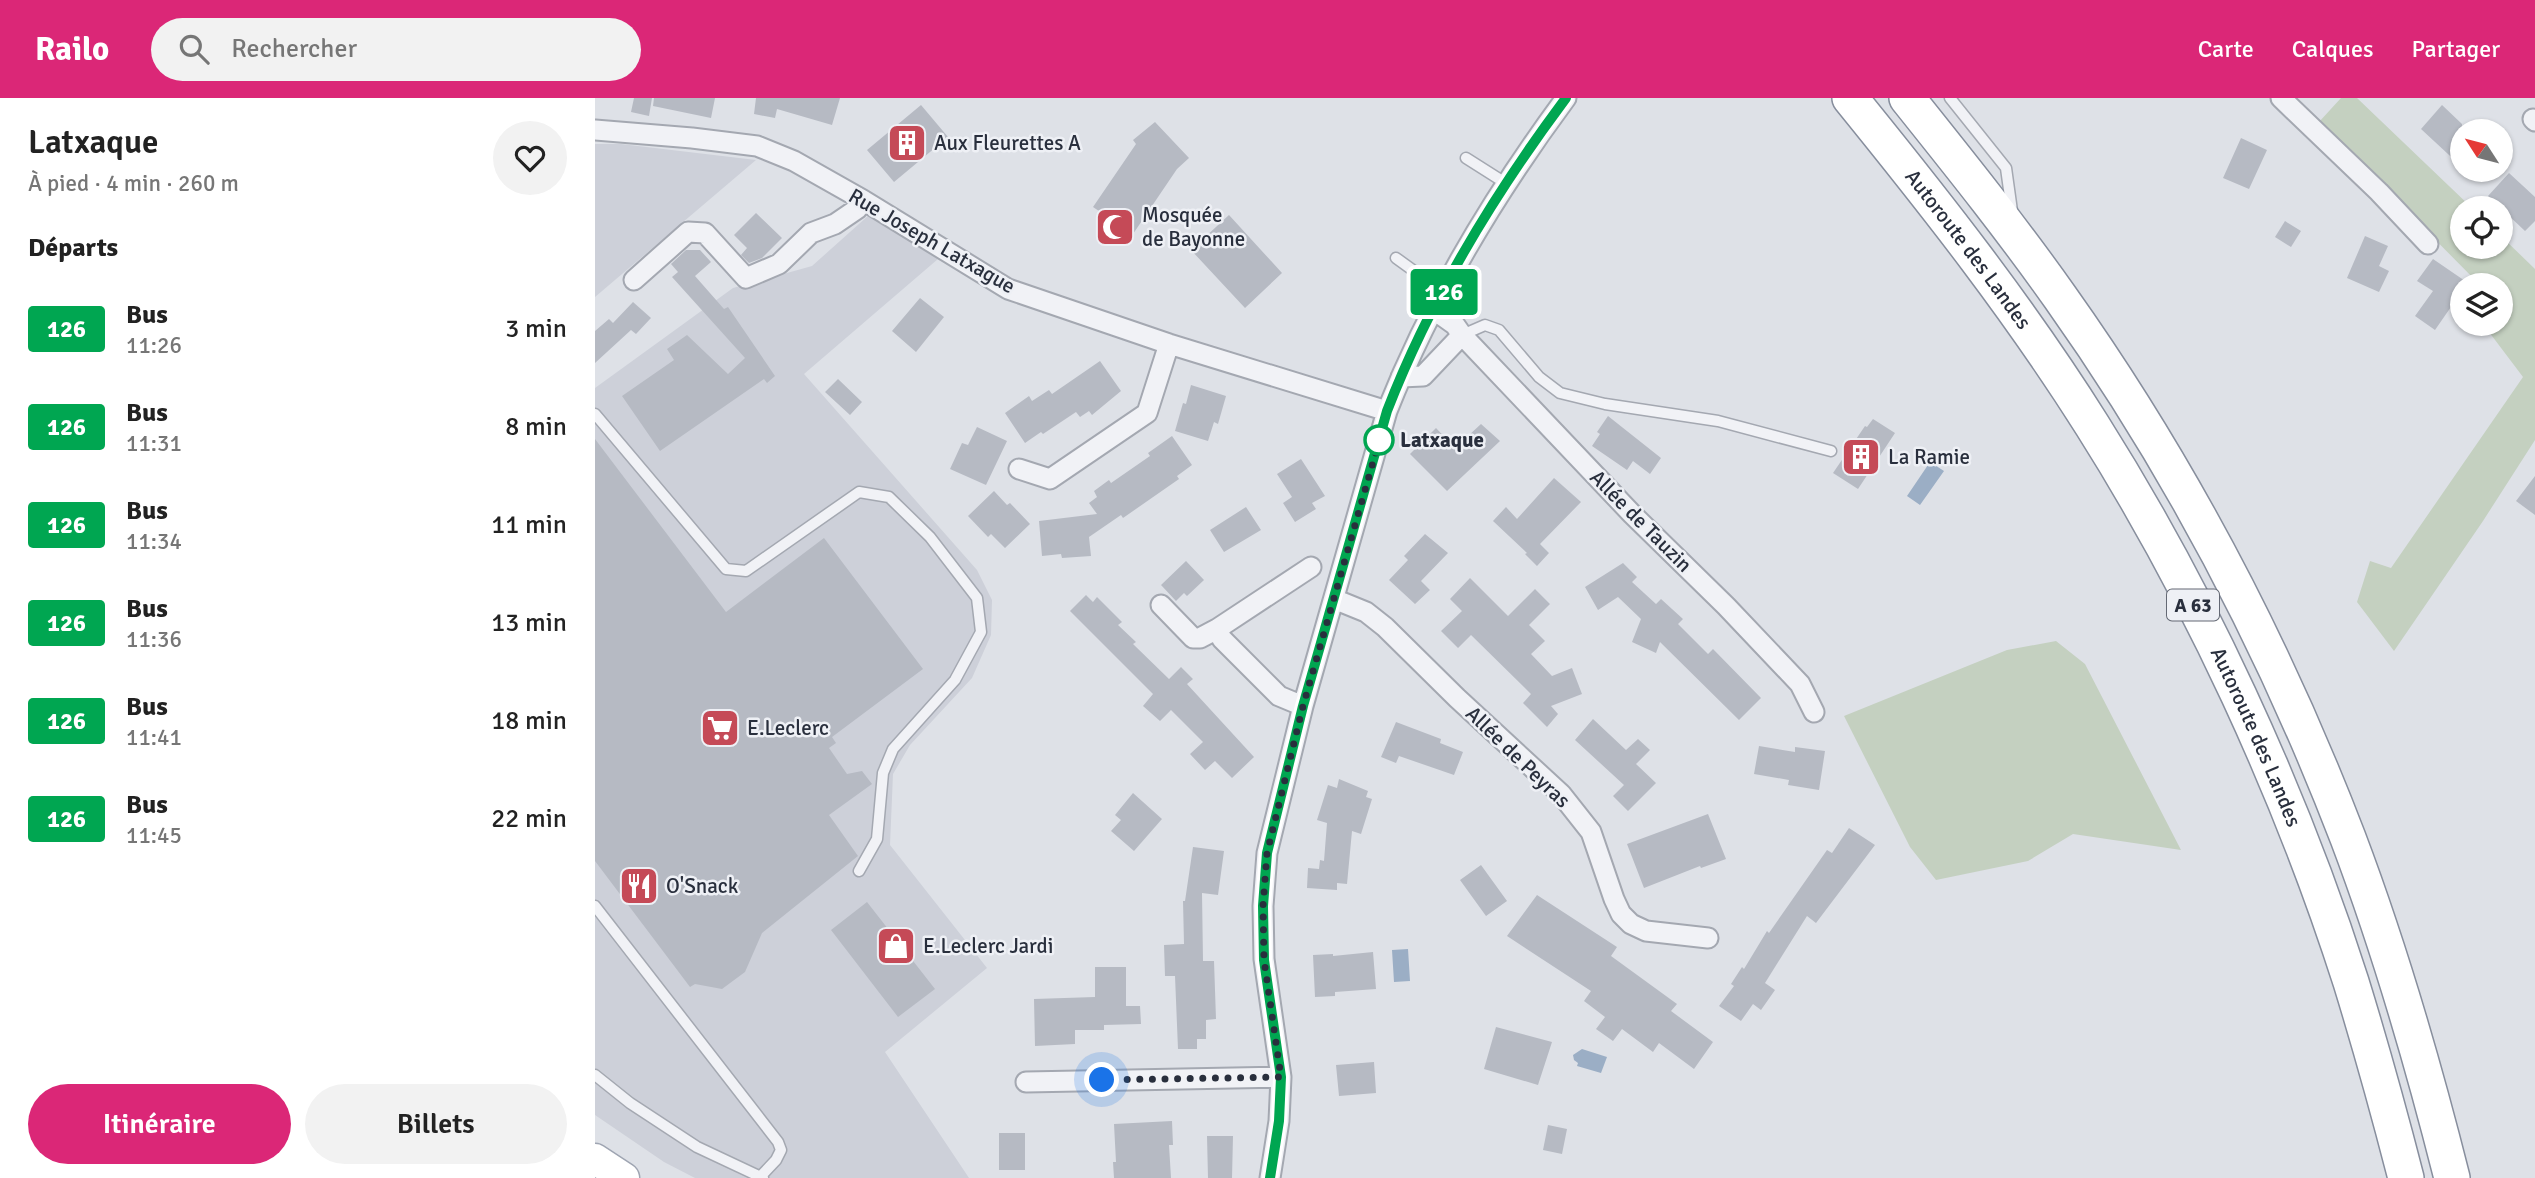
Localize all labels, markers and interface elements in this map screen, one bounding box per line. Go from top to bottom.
search box [151,18,641,81]
text: Railo [35,29,109,70]
icon: search [175,30,213,68]
text: Rechercher [231,33,357,65]
text: Carte [2198,34,2254,64]
text: Calques [2292,34,2373,64]
text: Partager [2411,34,2500,64]
north arrow [2450,119,2513,182]
map controls [2450,119,2513,336]
button: heart [493,121,567,195]
text: Latxaque [28,122,158,163]
building icon: Aux Fleurettes A [886,122,928,164]
place label: Aux Fleurettes A [934,130,1081,156]
street label: Autoroute des Landes [1899,164,2037,334]
text: À pied · 4 min · 260 m [28,169,239,198]
street label: Rue Joseph Latxague [844,183,1020,299]
button: locate [2450,196,2513,259]
place label: Mosquée de Bayonne [1142,202,1245,252]
mosque icon: Mosquée de Bayonne [1094,206,1136,248]
text: Départs [28,232,118,264]
line badge: 126 [1404,269,1484,315]
button: layers [2450,273,2513,336]
text: 126 [1425,277,1463,307]
text: Bus [126,299,168,331]
text: 3 min [505,313,567,345]
text: 126 [47,314,86,344]
text: 11:26 [126,331,182,360]
text: Bus [126,397,168,429]
text: 8 min [505,411,567,443]
text: 126 [47,412,86,442]
marker: Latxaque [1364,425,1394,455]
place label: Latxaque [1400,427,1484,453]
text: 11:31 [126,429,182,458]
building icon: La Ramie [1840,436,1882,478]
place label: La Ramie [1888,444,1970,470]
street label: Allée de Tauzin [1584,464,1698,578]
text: Bus [126,495,168,527]
text: 11 min [491,509,567,541]
text: 126 [47,510,86,540]
text: 11:34 [126,527,182,556]
road number: A 63 [2167,590,2219,620]
text: Bus [126,593,168,625]
text: 13 min [491,607,567,639]
text: 126 [47,608,86,638]
text: 11:36 [126,625,182,654]
street label: Autoroute des Landes [2205,643,2307,831]
text: Bus [126,691,168,723]
street label: Allée de Peyras [1460,701,1576,813]
text: 18 min [491,705,567,737]
text: 126 [47,706,86,736]
supermarket icon: E.Leclerc [699,707,741,749]
place label: E.Leclerc [747,715,829,741]
text: 11:41 [126,723,182,752]
text: Bus [126,789,168,821]
text: 22 min [491,803,567,835]
text: 126 [47,804,86,834]
text: 11:45 [126,821,182,850]
restaurant icon: O'Snack [618,865,660,907]
place label: O'Snack [666,873,739,899]
shop icon: E.Leclerc Jardi [875,925,917,967]
place label: E.Leclerc Jardi [923,933,1053,959]
your location [1084,1062,1119,1097]
button: Itinéraire [28,1084,291,1164]
button: Billets [305,1084,567,1164]

